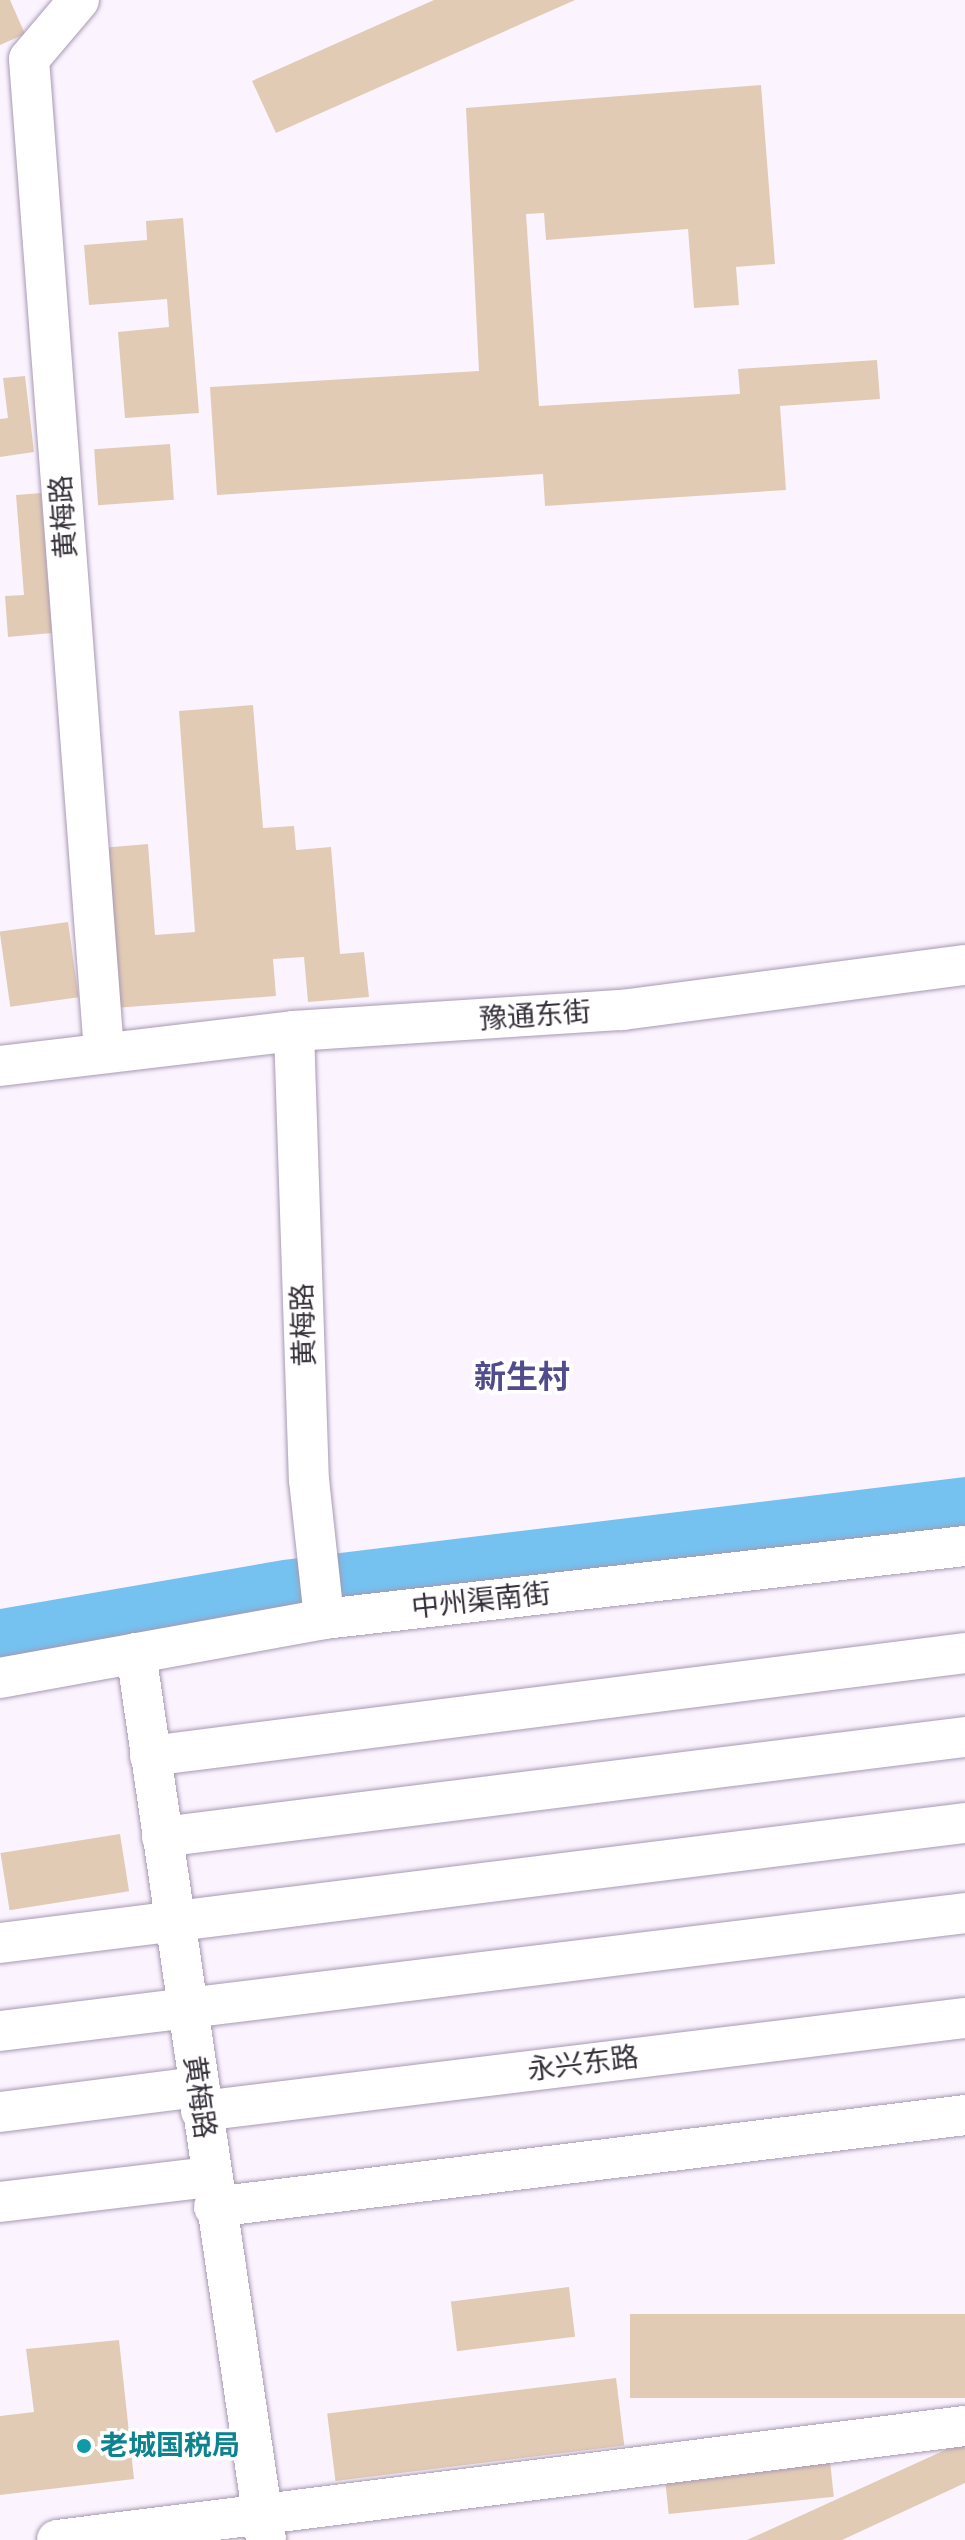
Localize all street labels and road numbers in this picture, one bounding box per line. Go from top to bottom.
street label: 黄梅路 [44,474,84,560]
street label: 豫通东街 [478,995,592,1037]
street label: 黄梅路 [286,1282,322,1368]
street label: 中州渠南街 [410,1577,552,1625]
street label: 永兴东路 [525,2041,641,2087]
street label: 黄梅路 [177,2053,221,2141]

